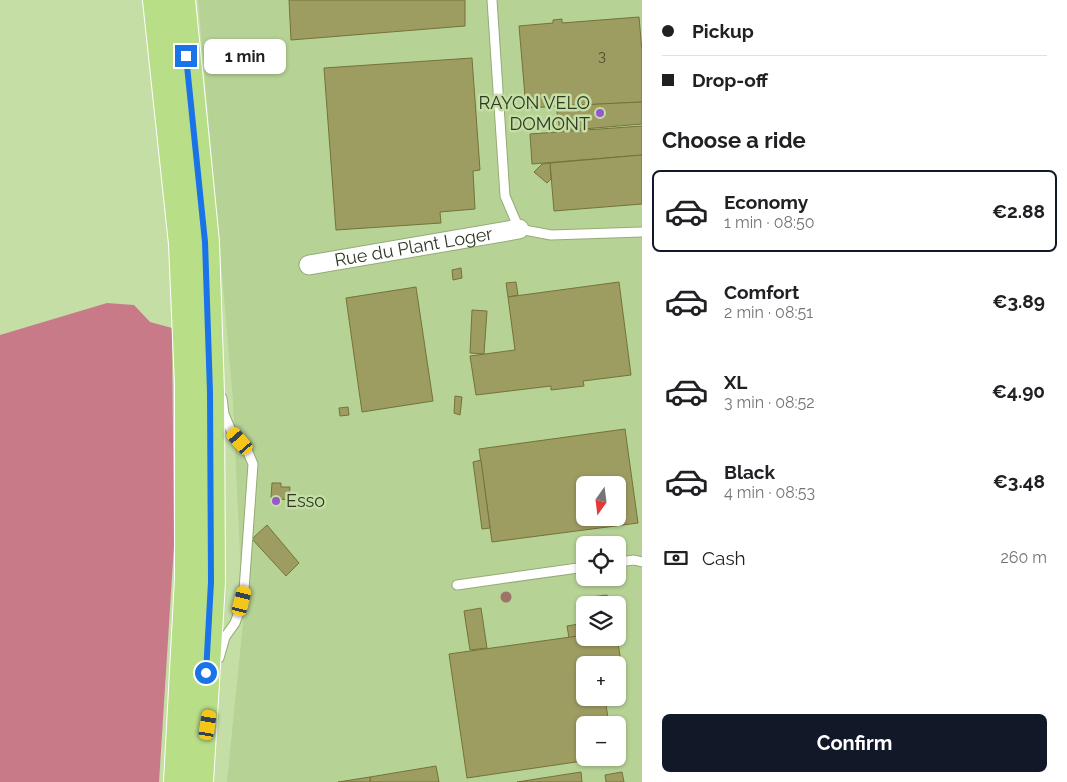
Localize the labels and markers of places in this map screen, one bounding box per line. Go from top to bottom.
place label: RAYON VELO DOMONT [479,92,590,134]
marker: RAYON VELO DOMONT [594,107,606,119]
place label: Esso [286,490,325,511]
marker: Esso [270,495,282,507]

